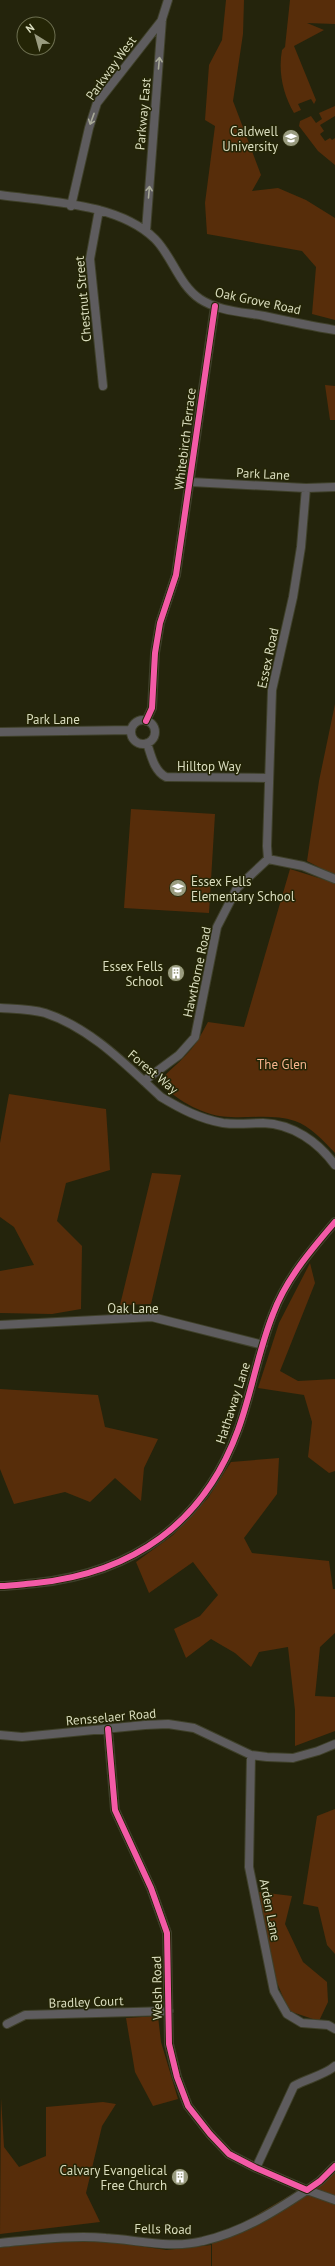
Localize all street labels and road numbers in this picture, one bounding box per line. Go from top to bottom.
street label: Parkway West [82,32,140,104]
street label: Parkway East [131,77,155,151]
street label: Chestnut Street [71,255,95,343]
street label: Oak Grove Road [213,284,303,318]
street label: Whitebirch Terrace [170,387,200,491]
street label: Park Lane [236,464,290,484]
street label: Essex Road [253,626,283,690]
street label: Park Lane [26,711,80,728]
street label: Hilltop Way [177,758,241,775]
street label: Hawthorne Road [179,925,215,1019]
street label: Forest Way [124,1046,182,1098]
street label: Oak Lane [107,1300,159,1317]
street label: Hathaway Lane [212,1360,254,1446]
street label: Rensselaer Road [65,1705,157,1729]
street label: Arden Lane [256,1878,284,1942]
street label: Welsh Road [148,1956,166,2020]
street label: Bradley Court [48,1992,124,2012]
street label: Fells Road [134,2220,192,2238]

